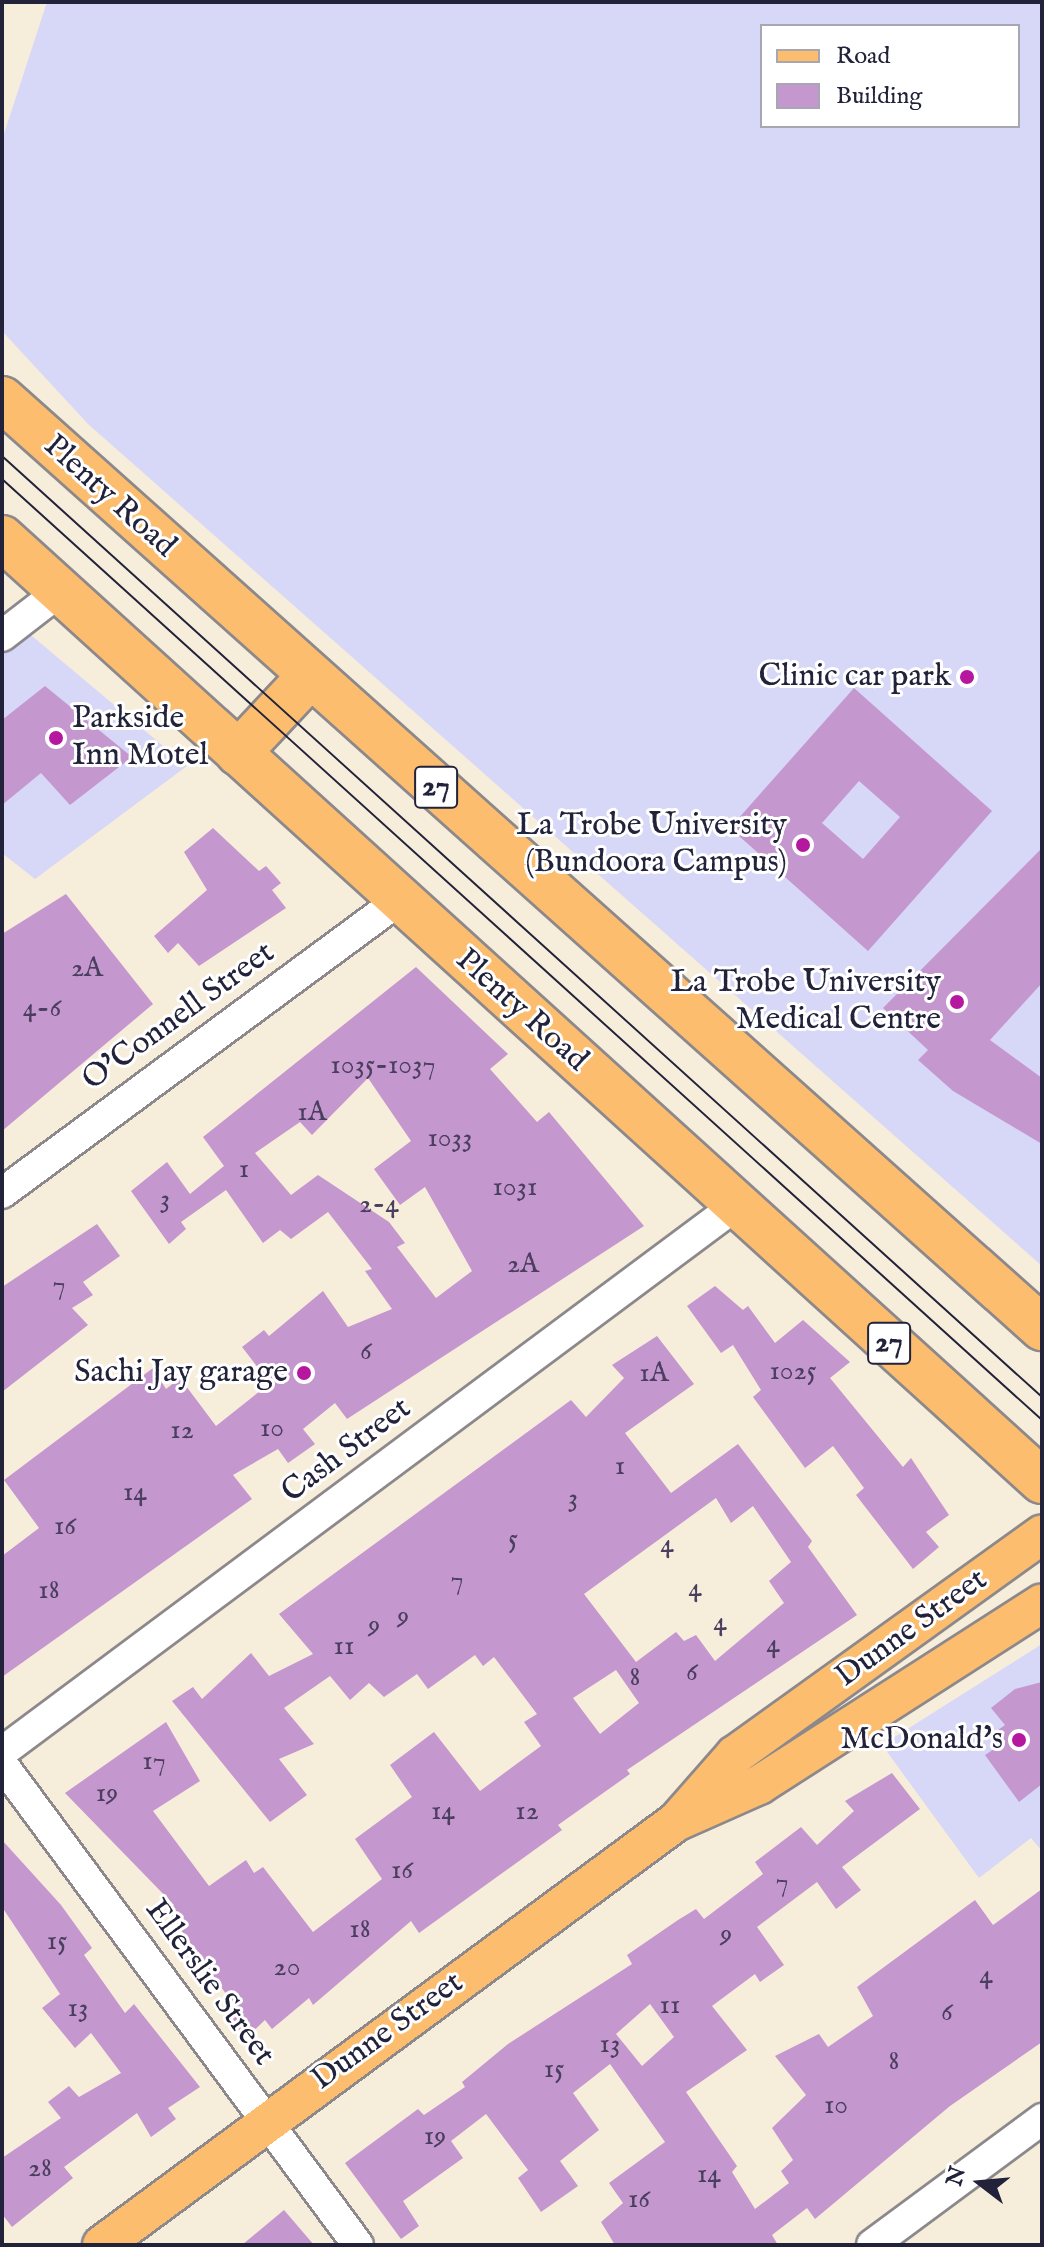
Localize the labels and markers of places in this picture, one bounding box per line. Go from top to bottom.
place label: Clinic car park [758,658,951,696]
marker: Clinic car park [958,668,976,686]
place label: Parkside Inn Motel [72,701,208,776]
marker: Parkside Inn Motel [47,729,65,747]
place label: La Trobe University (Bundoora Campus) [516,808,787,883]
marker: La Trobe University (Bundoora Campus) [794,836,812,854]
place label: La Trobe University Medical Centre [670,965,941,1040]
marker: La Trobe University Medical Centre [948,993,966,1011]
place label: Sachi Jay garage [74,1354,288,1392]
marker: Sachi Jay garage [295,1364,313,1382]
place label: McDonald's [840,1721,1003,1759]
marker: McDonald's [1010,1731,1028,1749]

